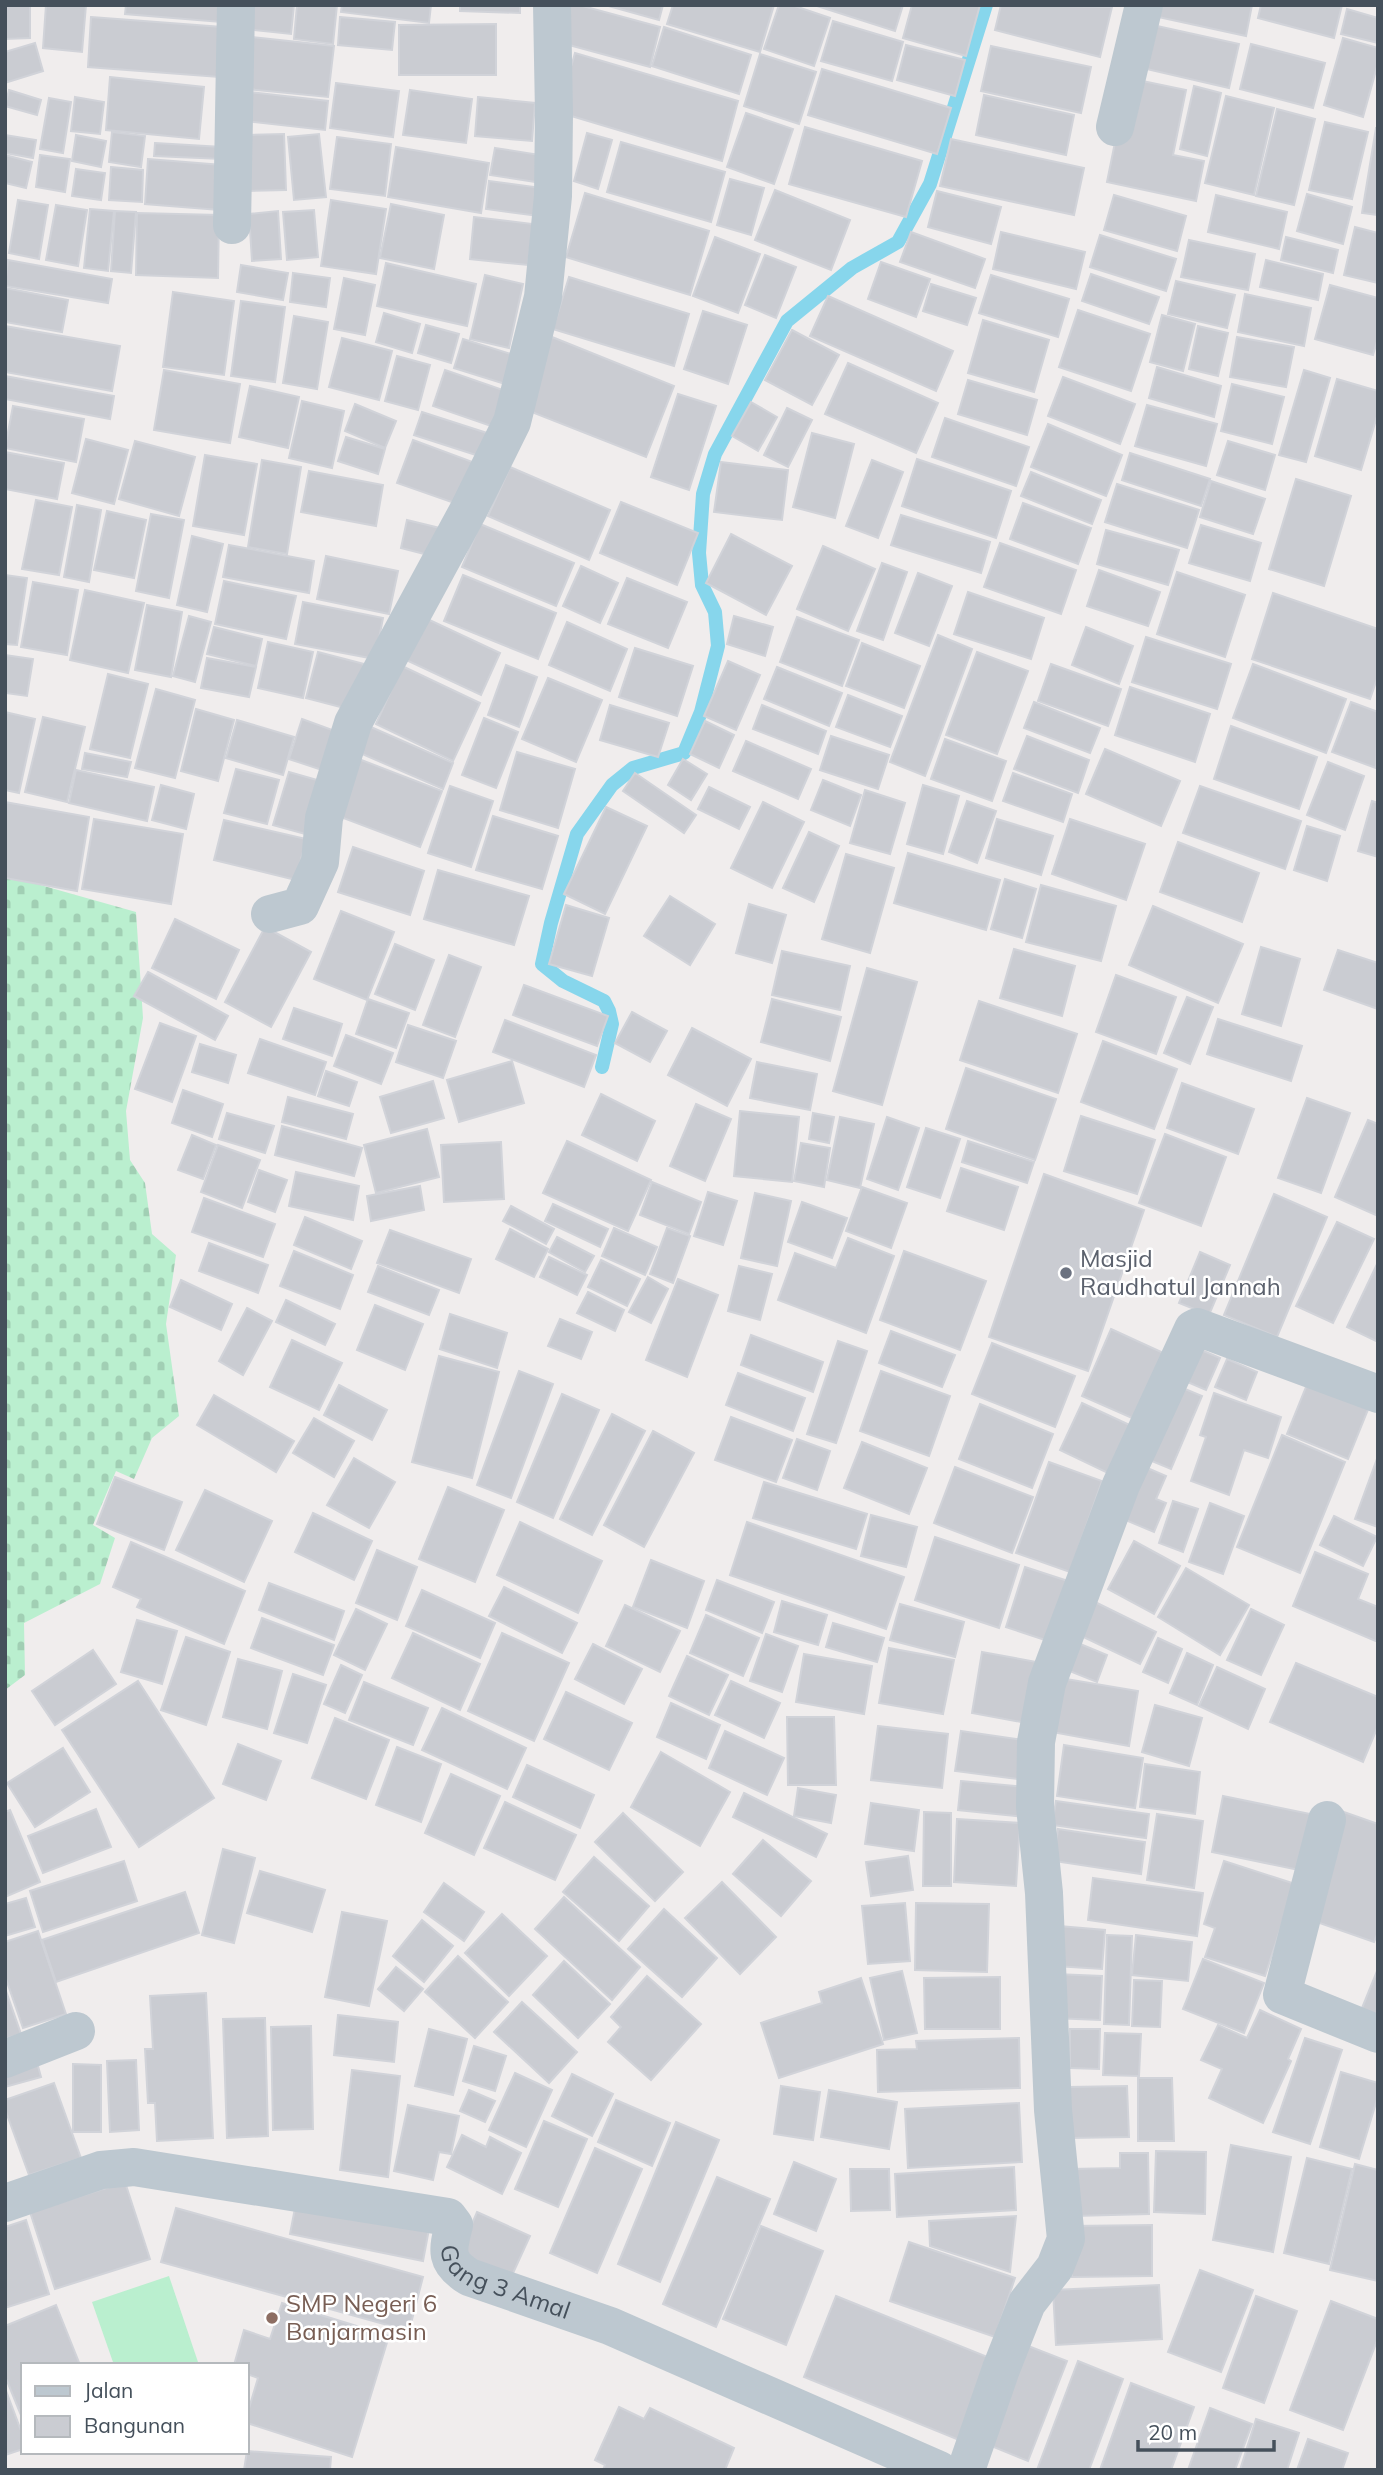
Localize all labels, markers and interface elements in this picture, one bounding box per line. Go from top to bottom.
place label: Masjid Raudhatul Jannah [1080,1243,1281,1301]
marker: Masjid Raudhatul Jannah [1058,1265,1074,1281]
street label: Gang 3 Amal [435,2243,574,2325]
place label: SMP Negeri 6 Banjarmasin [286,2288,437,2346]
marker: SMP Negeri 6 Banjarmasin [264,2310,280,2326]
legend [21,2363,248,2454]
text: Jalan [84,2377,133,2403]
scale bar [1138,2408,1274,2452]
text: Bangunan [84,2412,185,2438]
text: 20 m [1148,2419,1197,2445]

